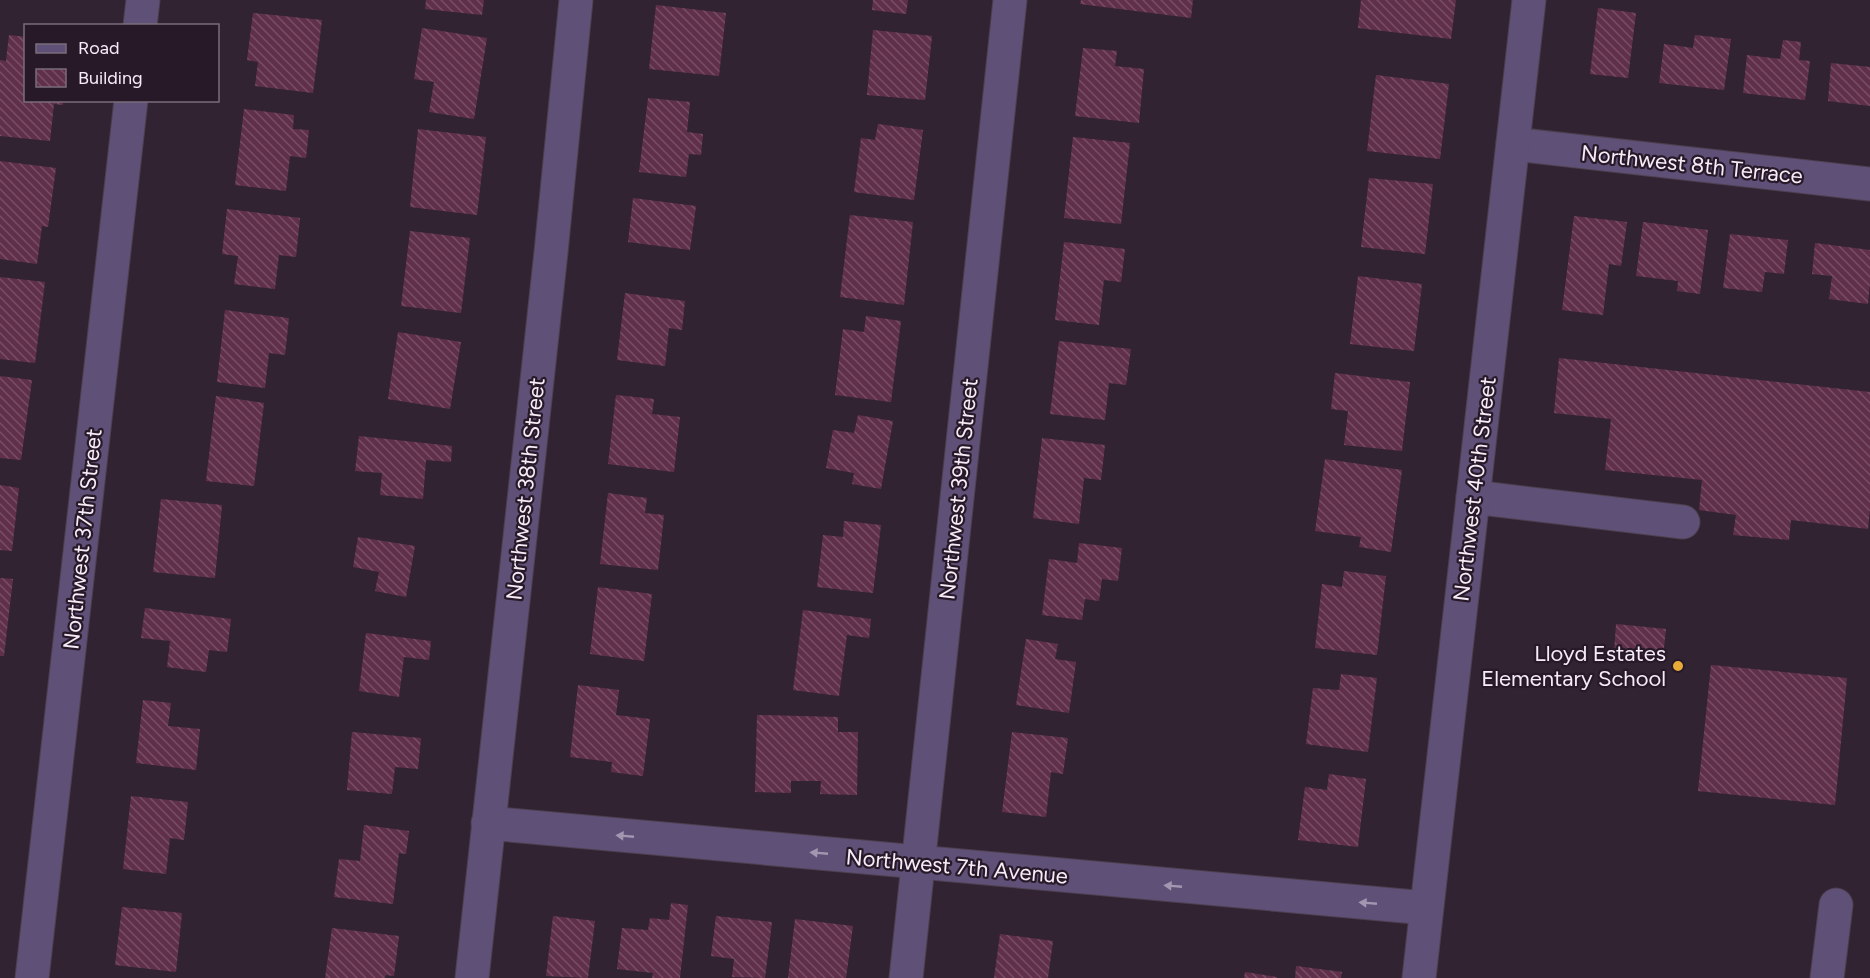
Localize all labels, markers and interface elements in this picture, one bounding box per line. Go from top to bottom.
legend [24,24,219,102]
text: Road [78,37,119,59]
text: Building [78,67,143,89]
street label: Northwest 8th Terrace [1580,139,1804,190]
street label: Northwest 40th Street [1447,375,1502,603]
street label: Northwest 38th Street [500,376,551,602]
street label: Northwest 39th Street [933,377,984,601]
street label: Northwest 37th Street [57,427,108,651]
place label: Lloyd Estates Elementary School [1481,640,1666,692]
marker: Lloyd Estates Elementary School [1671,659,1685,673]
one-way arrow [615,831,634,841]
street label: Northwest 7th Avenue [845,843,1069,890]
one-way arrow [810,848,829,858]
one-way arrow [1164,881,1183,891]
one-way arrow [1358,898,1377,908]

